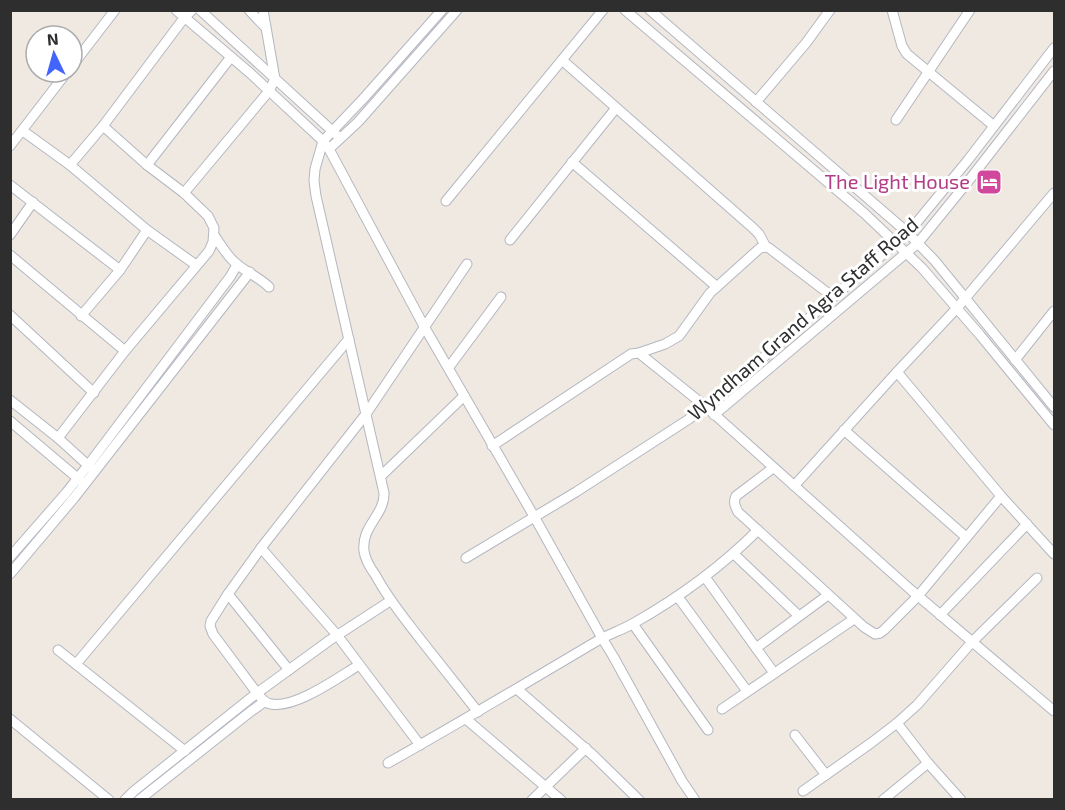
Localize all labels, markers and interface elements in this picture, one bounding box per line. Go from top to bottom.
north arrow [24,24,84,84]
text: N [46,29,59,49]
hotel icon: The Light House [974,167,1004,197]
place label: The Light House [824,169,970,193]
street label: Wyndham Grand Agra Staff Road [682,212,922,425]

